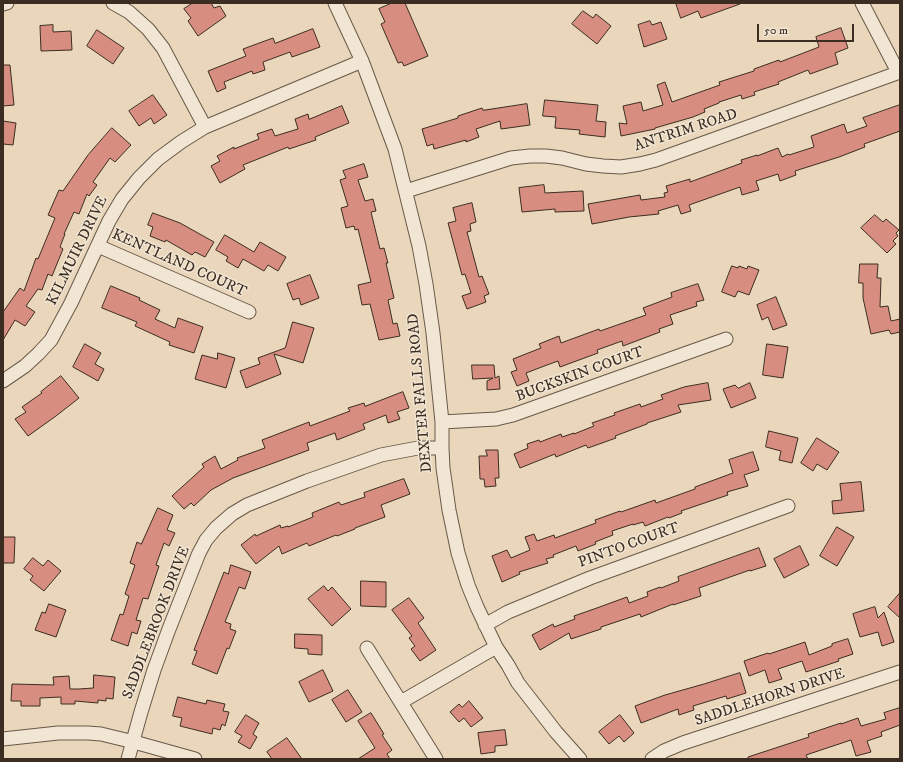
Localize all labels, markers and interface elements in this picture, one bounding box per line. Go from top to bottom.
scale bar [759,16,856,42]
text: 50 m [764,23,788,38]
street label: ANTRIM ROAD [632,106,740,156]
street label: KILMUIR DRIVE [44,193,112,309]
street label: KENTLAND COURT [109,226,249,302]
street label: DEXTER FALLS ROAD [405,313,437,473]
street label: BUCKSKIN COURT [514,343,646,407]
street label: PINTO COURT [576,519,682,573]
street label: SADDLEBROOK DRIVE [120,544,194,702]
street label: SADDLEHORN DRIVE [693,665,847,731]

